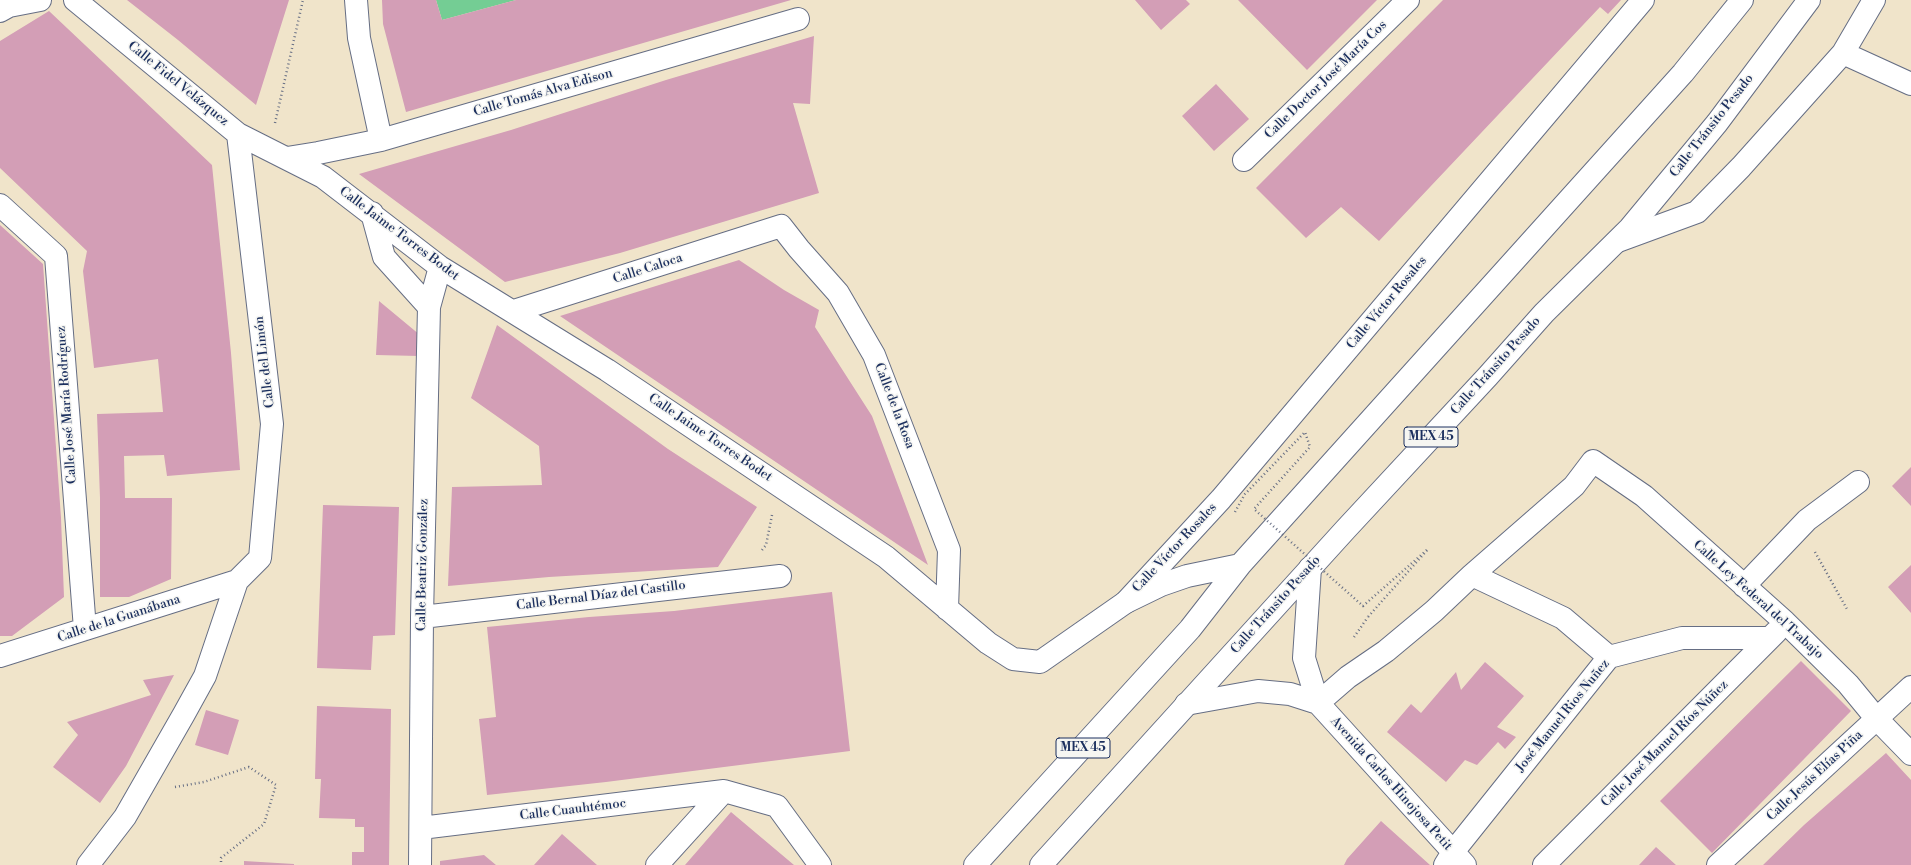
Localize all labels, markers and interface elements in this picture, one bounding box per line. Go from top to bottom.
street label: Calle Doctor José María Cos [1262,18,1390,142]
street label: Calle Fidel Velázquez [124,39,232,129]
street label: Calle Tomás Alva Edison [472,66,614,120]
street label: Calle Tránsito Pesado [1667,71,1757,181]
street label: Calle Jaime Torres Bodet [336,184,462,284]
street label: Calle Caloca [611,250,685,288]
street label: Calle Víctor Rosales [1344,253,1430,353]
street label: Calle Tránsito Pesado [1448,314,1544,418]
street label: Calle del Limón [252,315,278,409]
street label: Calle José María Rodríguez [54,325,80,485]
street label: Calle de la Rosa [870,361,918,451]
street label: Calle Jaime Torres Bodet [645,391,775,485]
road number: MEX 45 [1404,427,1458,447]
street label: Calle Beatriz González [414,499,432,631]
street label: Calle Víctor Rosales [1130,500,1220,596]
street label: Calle Ley Federal del Trabajo [1690,537,1826,663]
street label: Calle Tránsito Pesado [1228,553,1324,657]
street label: Calle Bernal Díaz del Castillo [515,578,687,614]
street label: Calle de la Guanábana [56,592,182,646]
street label: José Manuel Rios Nuñez [1513,656,1613,776]
street label: Calle José Manuel Ríos Núñez [1598,677,1732,811]
street label: Avenida Carlos Hinojosa Petit [1327,714,1455,854]
street label: Calle Jesús Elías Piña [1764,727,1866,825]
road number: MEX 45 [1056,738,1110,758]
street label: Calle Cuauhtémoc [519,796,627,824]

